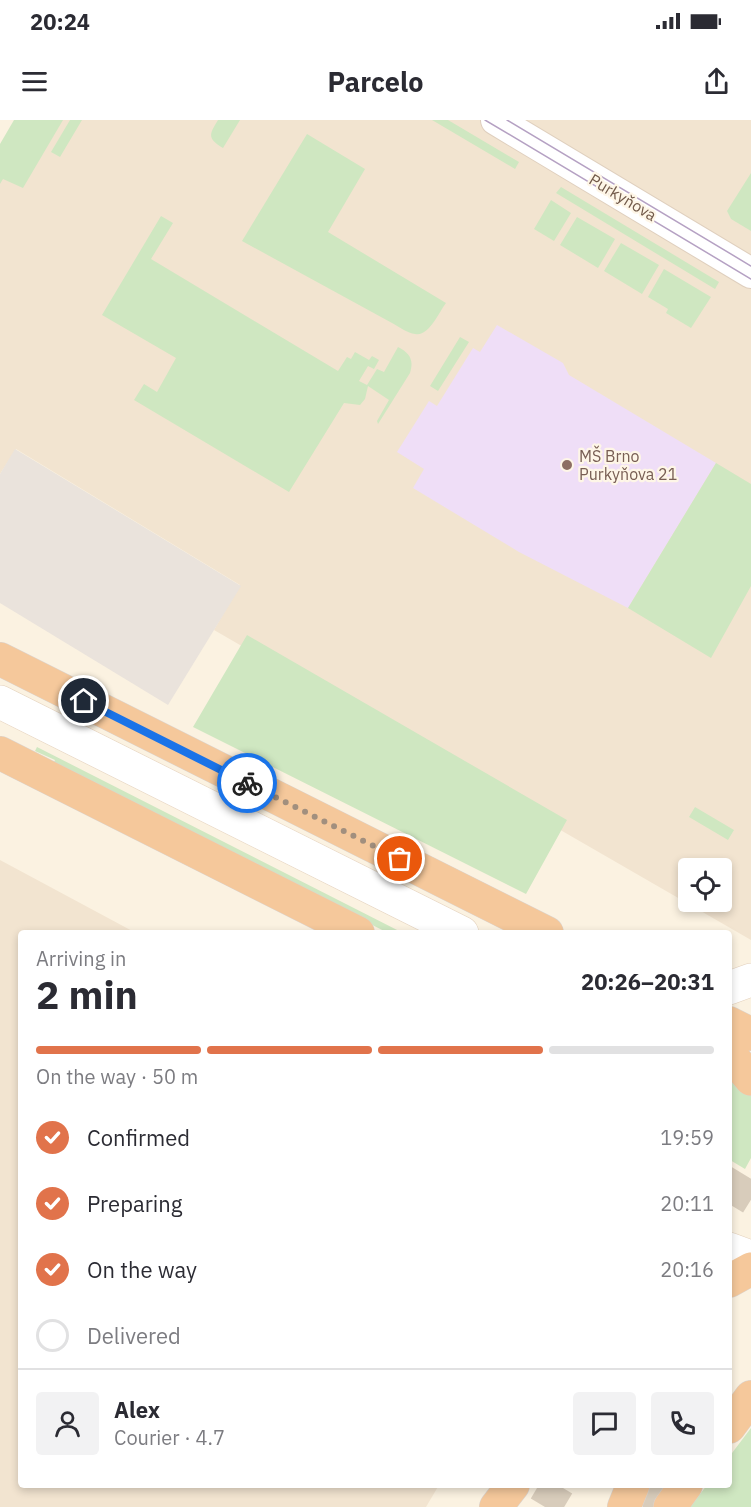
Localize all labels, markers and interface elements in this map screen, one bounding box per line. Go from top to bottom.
text: 20:24 [30,7,90,36]
text: Parcelo [328,64,423,99]
icon: menu [18,65,51,98]
icon: share [700,65,733,98]
street label: Purkyňova [586,169,661,225]
place label: MŠ Brno Purkyňova 21 [579,445,677,484]
marker: MŠ Brno Purkyňova 21 [560,458,574,472]
pin [58,675,109,726]
icon: home [67,684,100,717]
courier [217,753,277,813]
icon: bike [231,767,264,800]
pin [374,833,425,884]
icon: bag [383,842,416,875]
map controls [678,858,732,912]
button: locate [678,858,732,912]
text: Arriving in [36,945,126,972]
text: 20:26–20:31 [581,967,714,996]
text: 2 min [36,969,138,1020]
text: On the way · 50 m [36,1063,198,1090]
icon: check [36,1121,69,1154]
text: Confirmed [87,1123,190,1152]
text: 19:59 [660,1124,714,1151]
icon: check [36,1187,69,1220]
text: Preparing [87,1189,182,1218]
text: 20:11 [660,1190,714,1217]
icon: check [36,1253,69,1286]
text: On the way [87,1255,197,1284]
text: 20:16 [660,1256,714,1283]
text: Delivered [87,1321,181,1350]
button: person [36,1392,99,1455]
button: chat [573,1392,636,1455]
button: phone [651,1392,714,1455]
text: Alex [114,1395,160,1424]
text: Courier · 4.7 [114,1424,225,1451]

